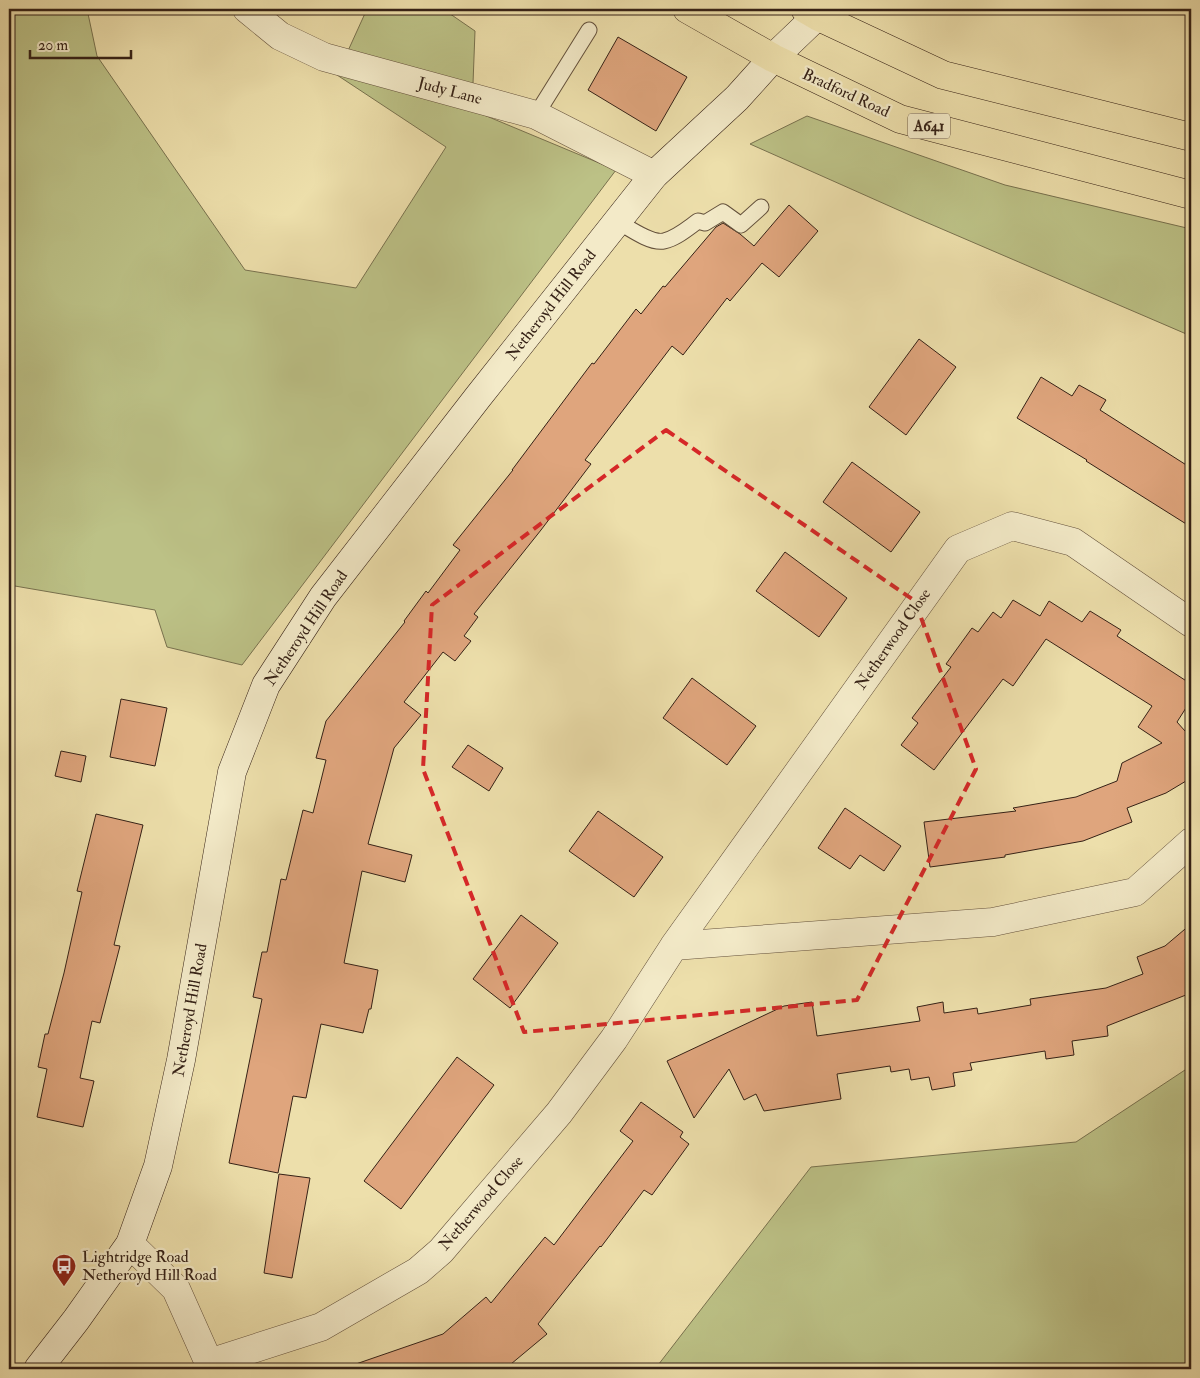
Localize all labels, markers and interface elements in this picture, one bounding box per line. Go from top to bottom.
scale bar [30,28,131,60]
text: 20 m [38,36,68,55]
street label: Bradford Road [799,64,893,122]
street label: Judy Lane [414,73,485,110]
road number: A641 [908,114,950,138]
street label: Netheroyd Hill Road [502,246,600,364]
street label: Netheroyd Hill Road [260,566,352,690]
street label: Netherwood Close [851,584,935,693]
street label: Netheroyd Hill Road [168,942,212,1078]
street label: Netherwood Close [434,1151,528,1254]
place label: Lightridge Road Netheroyd Hill Road [82,1247,217,1285]
bus stop icon: Lightridge Road Netheroyd Hill Road [51,1253,77,1287]

